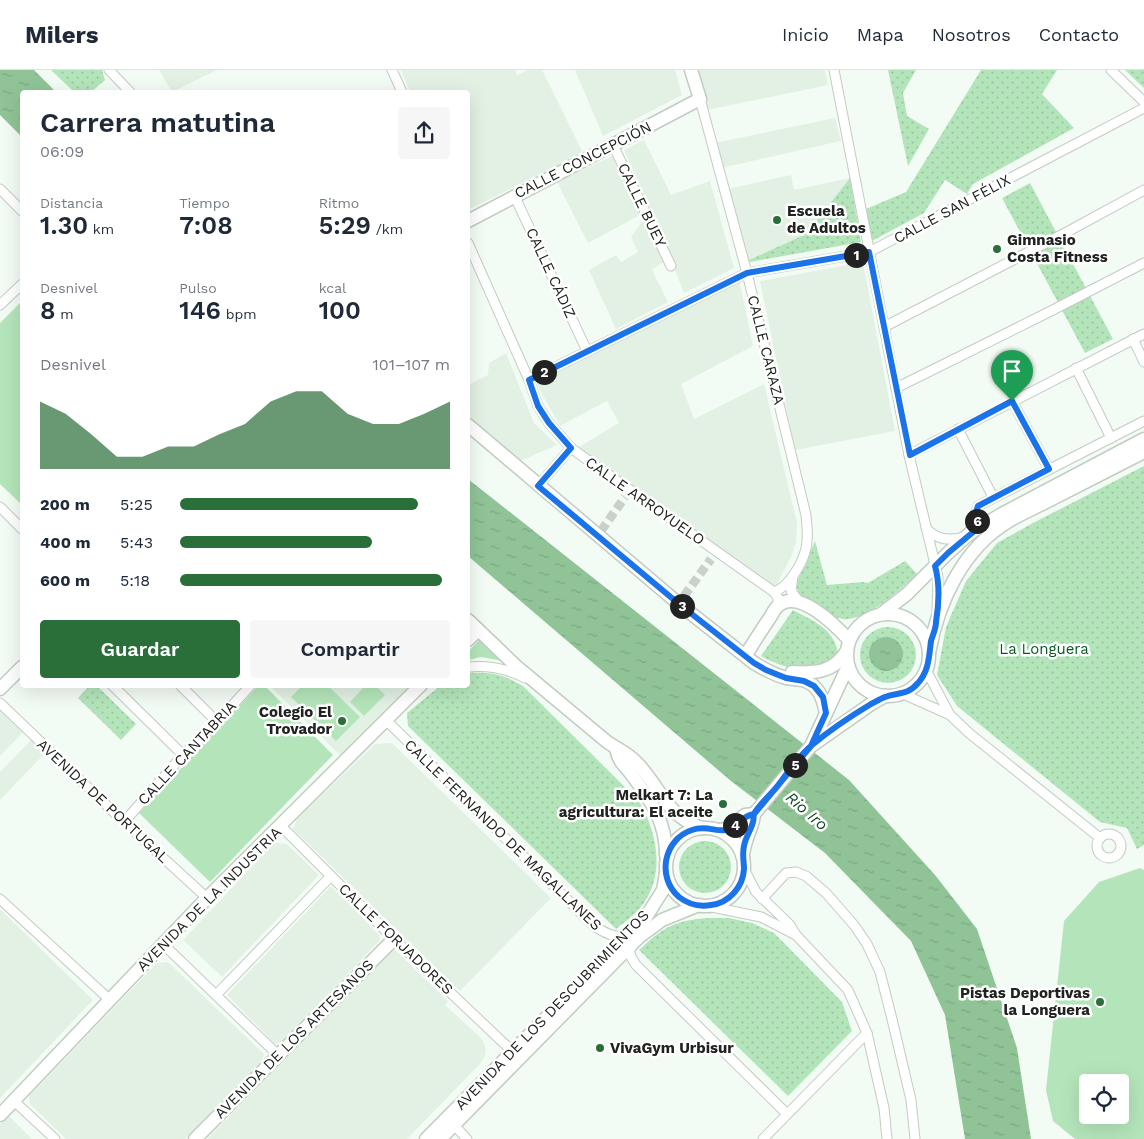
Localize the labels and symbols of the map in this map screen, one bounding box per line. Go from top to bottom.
street label: CALLE CONCEPCIÓN [511,117,654,202]
street label: CALLE BUEY [614,160,670,250]
street label: CALLE SAN FÉLIX [891,171,1013,247]
place label: Escuela de Adultos [787,202,866,237]
marker: Escuela de Adultos [771,214,783,226]
street label: CALLE CÁDIZ [522,225,580,321]
place label: Gimnasio Costa Fitness [1007,231,1108,266]
pin: 1 [844,242,868,268]
marker: Gimnasio Costa Fitness [991,243,1003,255]
street label: CALLE CARAZA [744,293,788,407]
pin [991,350,1033,401]
pin: 2 [532,360,556,384]
street label: CALLE ARROYUELO [582,453,708,549]
pin: 6 [964,508,990,534]
pin: 3 [670,594,694,618]
park label: La Longuera [999,640,1089,658]
street label: CALLE CANTABRIA [134,697,240,809]
place label: Colegio El Trovador [259,703,333,738]
marker: Colegio El Trovador [336,715,348,727]
street label: AVENIDA DE PORTUGAL [33,735,173,867]
street label: CALLE FERNANDO DE MAGALLANES [401,736,605,934]
pin: 5 [782,752,808,778]
place label: Melkart 7: La agricultura: El aceite [559,786,713,821]
water label: Rio Iro [782,788,832,834]
marker: Melkart 7: La agricultura: El aceite [717,798,729,810]
pin: 4 [722,812,748,838]
street label: AVENIDA DE LA INDUSTRIA [133,823,285,975]
street label: CALLE FORJADORES [335,880,457,998]
street label: AVENIDA DE LOS DESCUBRIMIENTOS [451,906,653,1114]
street label: AVENIDA DE LOS ARTESANOS [211,956,377,1122]
place label: Pistas Deportivas la Longuera [960,984,1090,1019]
marker: Pistas Deportivas la Longuera [1094,996,1106,1008]
place label: VivaGym Urbisur [610,1039,734,1057]
marker: VivaGym Urbisur [594,1042,606,1054]

